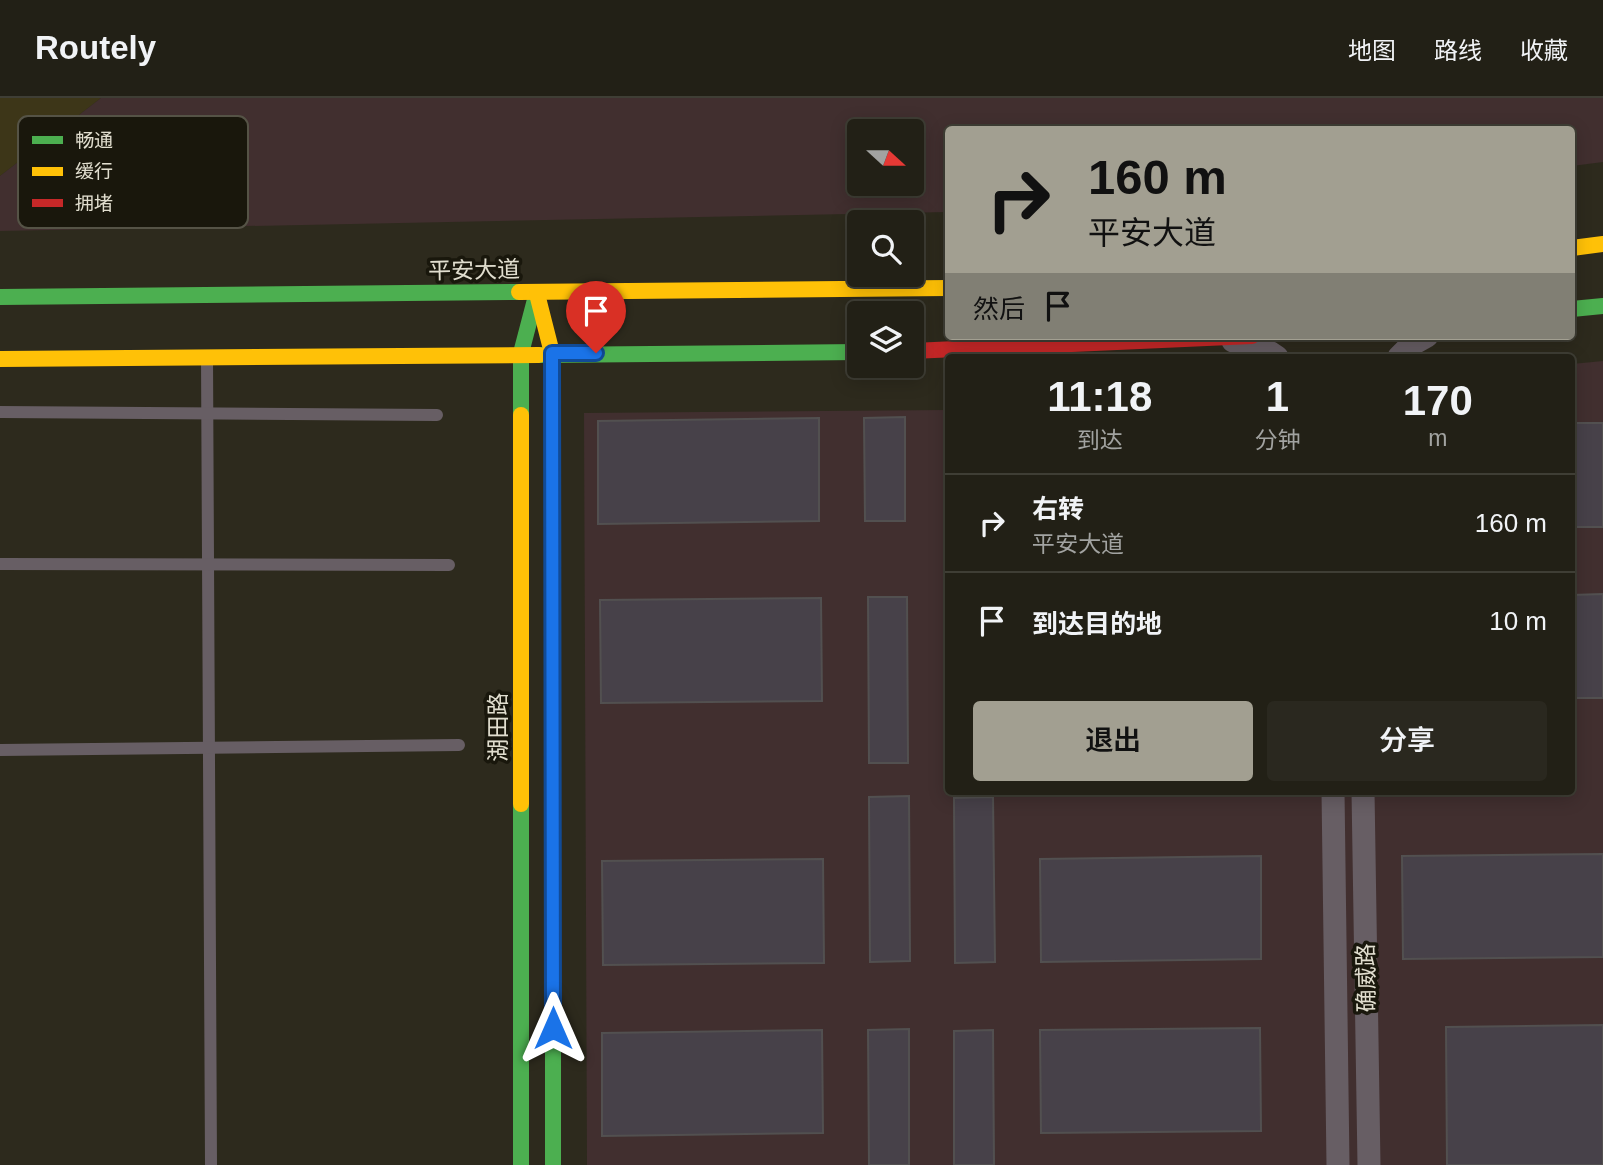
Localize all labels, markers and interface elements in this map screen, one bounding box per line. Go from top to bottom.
text: Routely [35,29,156,66]
text: 地图 [1348,37,1396,64]
text: 路线 [1434,37,1482,64]
text: 收藏 [1520,37,1568,64]
legend [18,116,248,228]
north arrow [847,119,924,196]
map controls [847,119,924,378]
text: 畅通 [75,130,113,151]
text: 160 m [1088,150,1227,204]
icon: right [973,154,1064,245]
text: 缓行 [75,161,113,182]
text: 拥堵 [75,193,113,214]
button: search [847,210,924,287]
text: 平安大道 [1088,215,1216,251]
street label: 平安大道 [428,256,520,284]
pin [566,281,626,353]
icon: arrive [1039,287,1077,325]
icon: arrive [577,292,615,330]
text: 然后 [973,294,1025,324]
button: layers [847,301,924,378]
text: 11:18 [1047,373,1152,420]
text: 1 [1266,373,1289,420]
text: 170 [1403,377,1473,424]
text: m [1428,425,1447,451]
text: 到达 [1077,427,1123,453]
text: 分钟 [1255,427,1301,453]
text: 右转 [1032,494,1084,524]
icon: right [973,504,1011,542]
text: 160 m [1475,508,1547,538]
text: 平安大道 [1032,531,1124,557]
icon: arrive [973,602,1011,640]
text: 10 m [1489,606,1547,636]
text: 到达目的地 [1032,609,1162,639]
street label: 湖田路 [485,693,511,762]
button: 退出 [973,701,1253,781]
button: 分享 [1267,701,1547,781]
street label: 确威路 [1352,943,1380,1013]
position arrow [516,991,590,1065]

